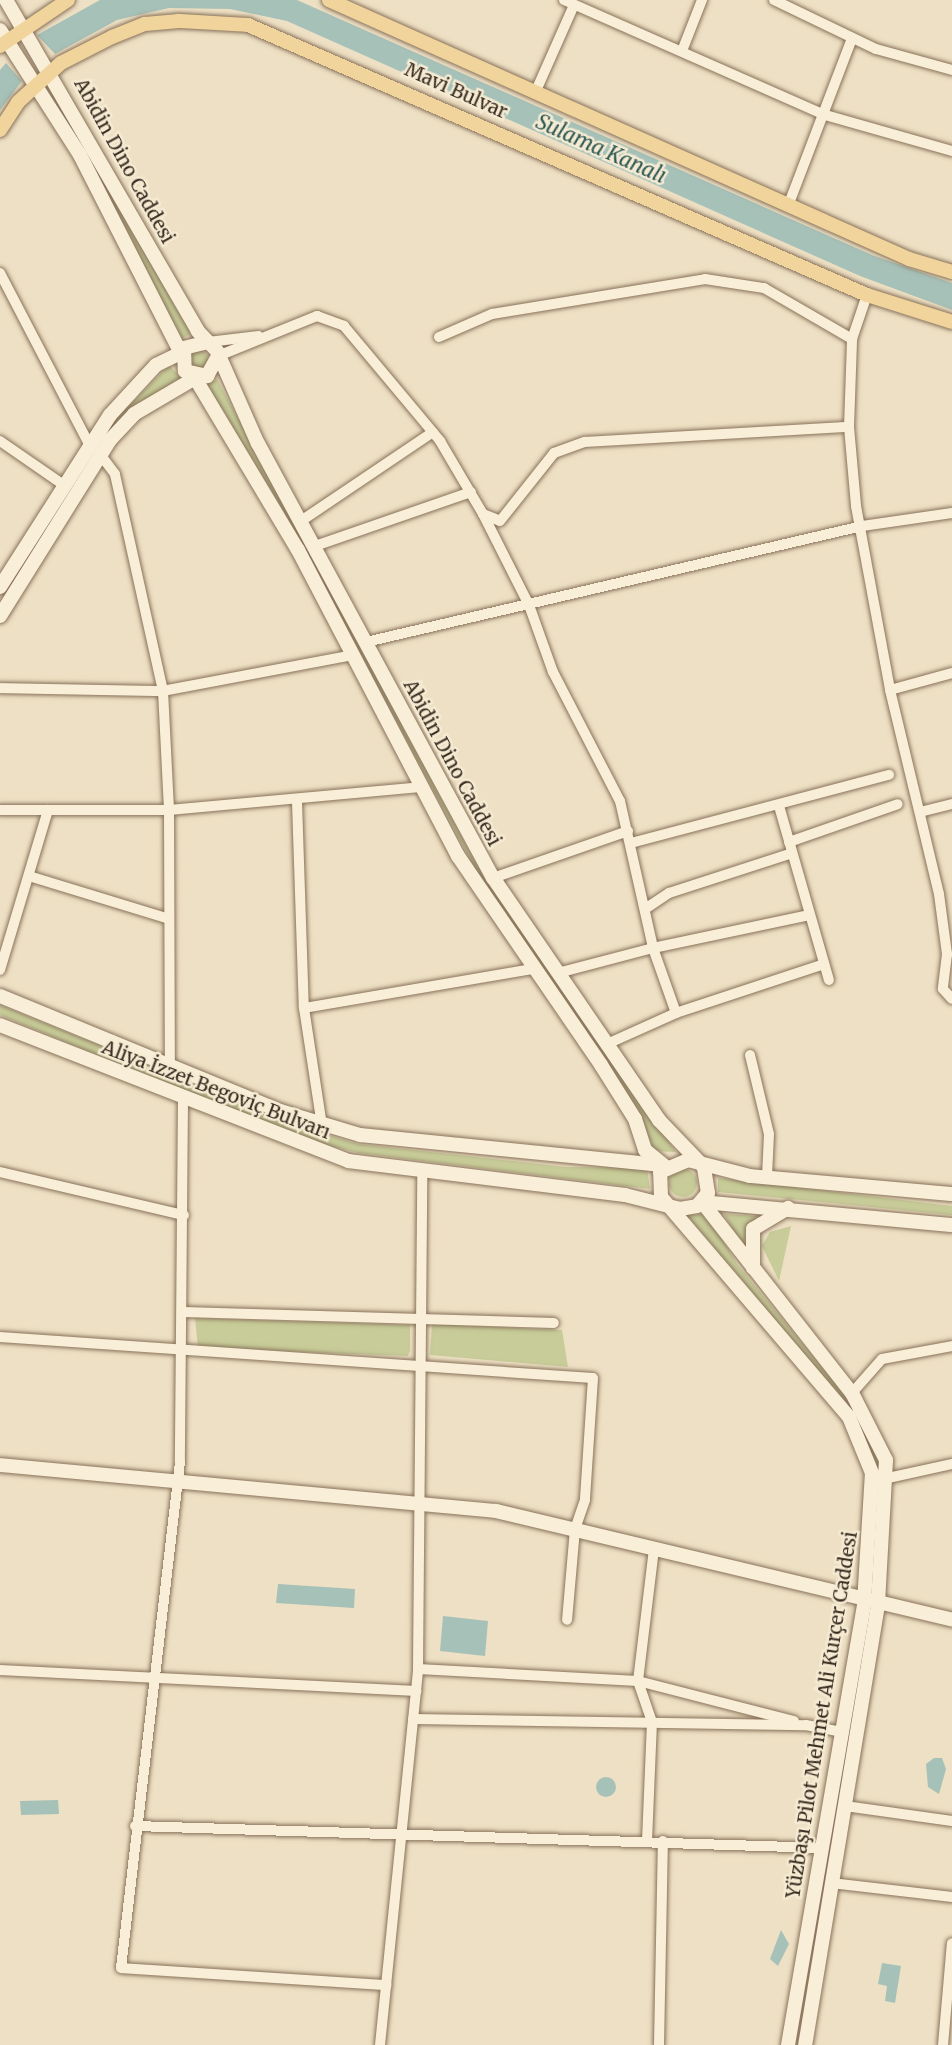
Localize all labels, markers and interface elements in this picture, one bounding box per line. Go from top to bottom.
street label: Mavi Bulvar [401,58,511,124]
street label: Abidin Dino Caddesi [69,74,179,248]
water label: Sulama Kanalı [532,109,670,189]
street label: Abidin Dino Caddesi [398,676,506,850]
street label: Aliya İzzet Begoviç Bulvarı [99,1036,333,1144]
street label: Yüzbaşı Pilot Mehmet Ali Kurçer Caddesi [782,1530,862,1900]

